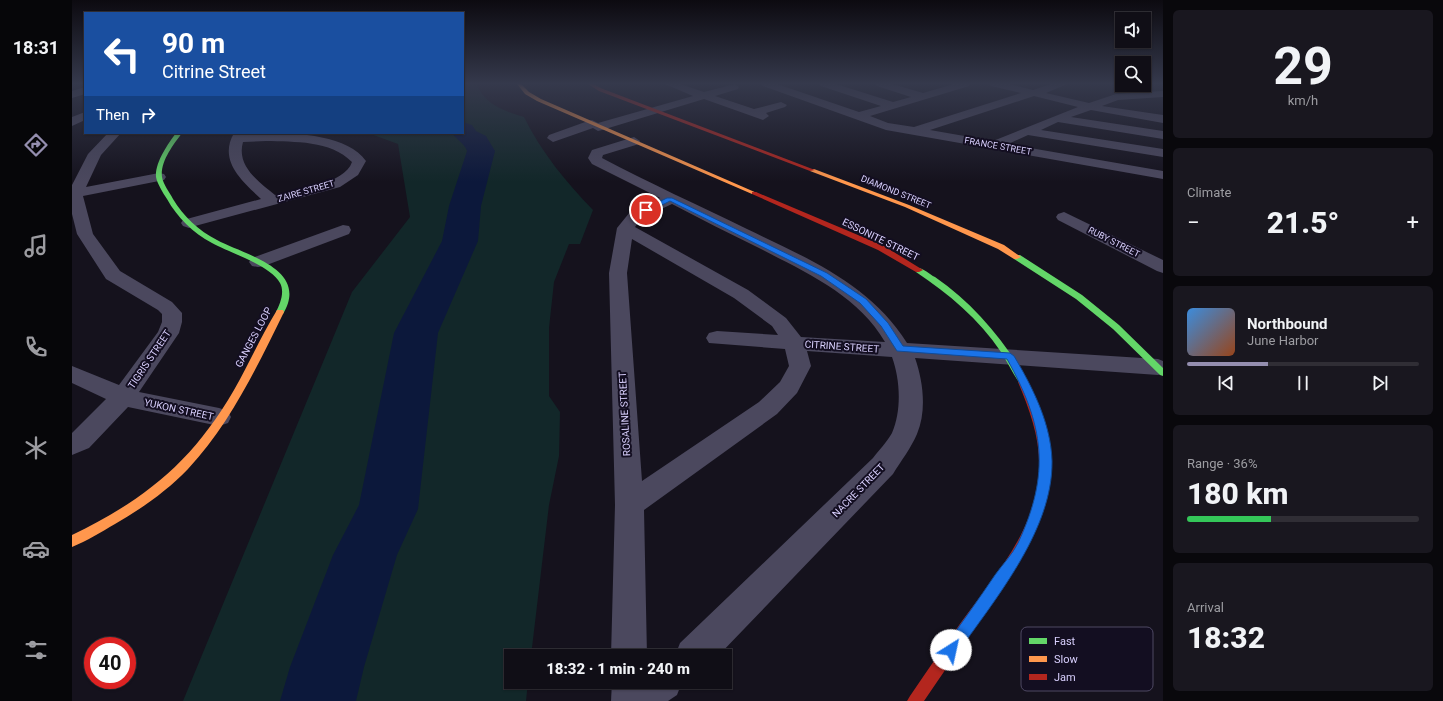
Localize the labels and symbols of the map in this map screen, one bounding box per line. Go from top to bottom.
street label: FRANCE STREET [964,135,1033,157]
street label: DIAMOND STREET [859,173,933,211]
street label: ZAIRE STREET [276,178,336,204]
pin [629,193,663,227]
street label: ESSONITE STREET [841,216,921,263]
street label: RUBY STREET [1087,225,1142,260]
street label: GANGES LOOP [233,305,274,369]
street label: TIGRIS STREET [126,328,173,391]
street label: CITRINE STREET [804,338,880,355]
street label: ROSALINE STREET [617,372,632,456]
street label: YUKON STREET [143,397,214,422]
street label: NACRE STREET [830,461,887,519]
legend [1021,627,1153,691]
position arrow [930,629,972,671]
text: Fast [1054,635,1076,648]
speed limit sign: 40 [84,637,136,689]
text: Slow [1054,653,1078,666]
text: Jam [1054,671,1076,684]

